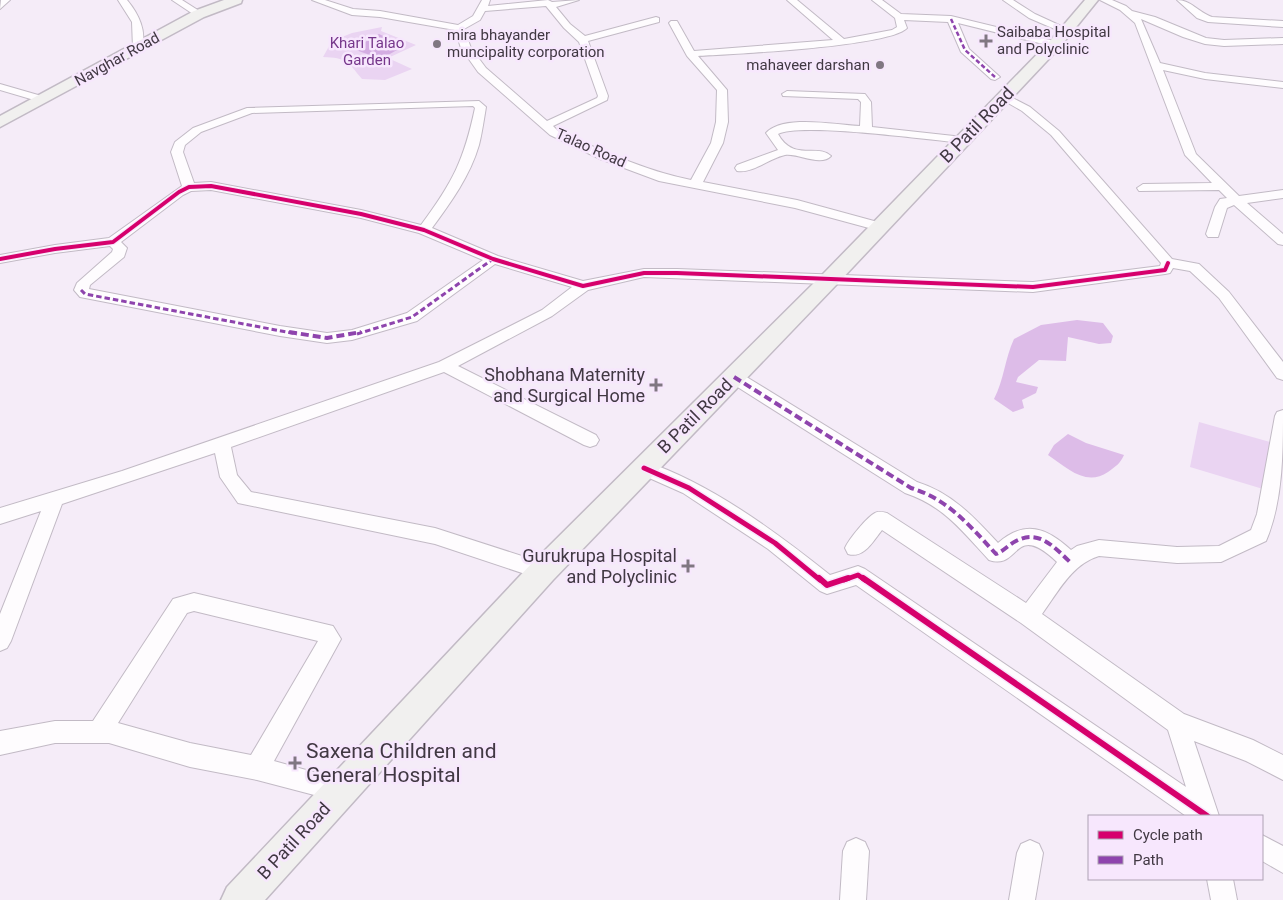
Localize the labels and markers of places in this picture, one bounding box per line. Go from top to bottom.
place label: Saibaba Hospital and Polyclinic [997,23,1110,58]
place label: mira bhayander muncipality corporation [447,26,605,61]
marker: Saibaba Hospital and Polyclinic [979,34,993,48]
marker: mira bhayander muncipality corporation [431,38,443,50]
place label: mahaveer darshan [746,56,870,74]
marker: mahaveer darshan [874,59,886,71]
place label: Shobhana Maternity and Surgical Home [484,364,645,406]
marker: Shobhana Maternity and Surgical Home [649,378,663,392]
place label: Gurukrupa Hospital and Polyclinic [522,545,677,587]
marker: Gurukrupa Hospital and Polyclinic [681,559,695,573]
place label: Saxena Children and General Hospital [306,739,497,787]
marker: Saxena Children and General Hospital [288,756,302,770]

